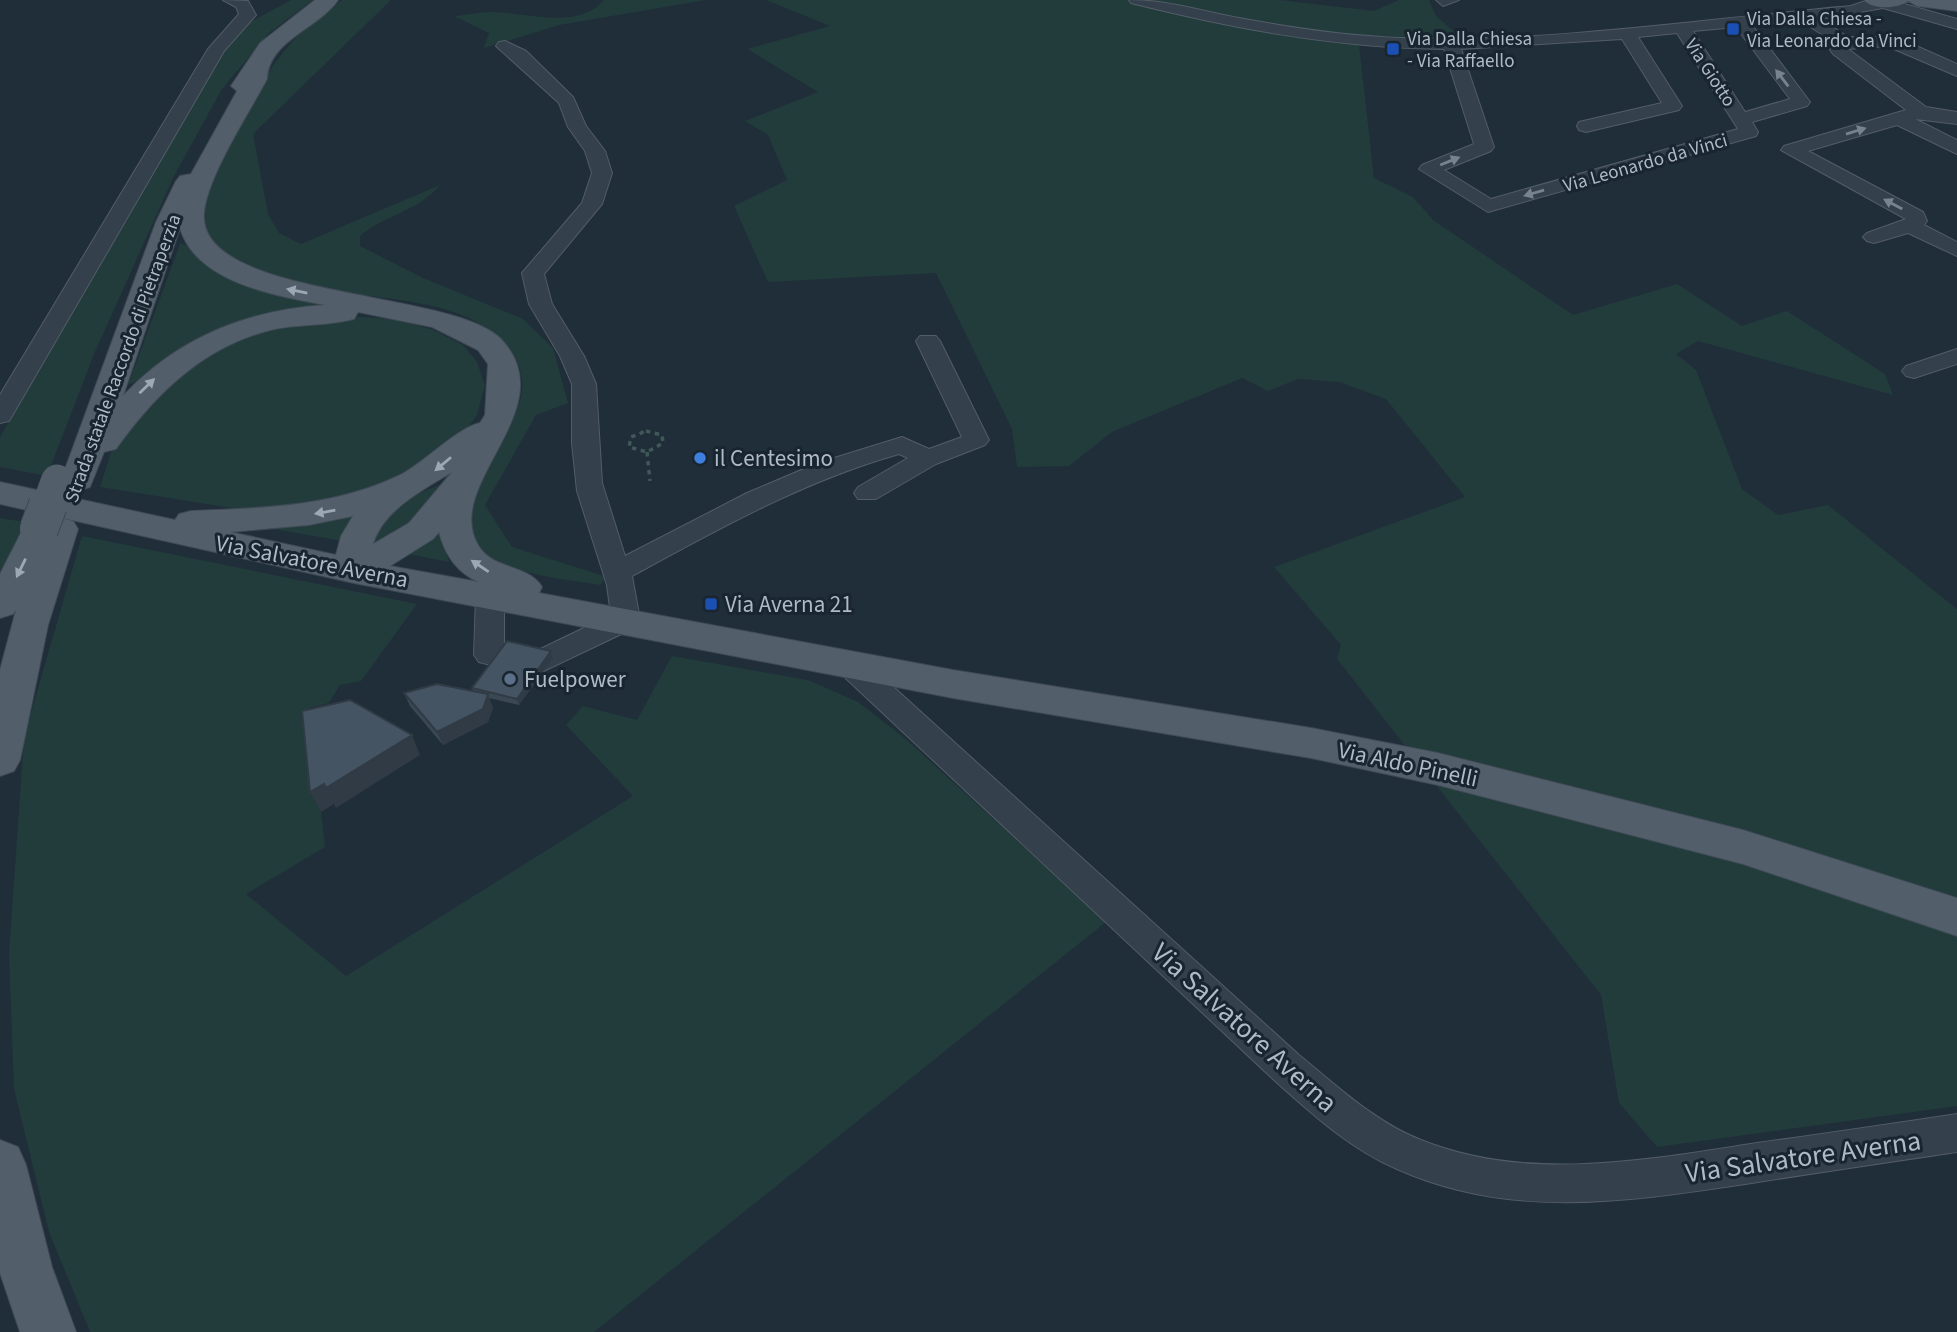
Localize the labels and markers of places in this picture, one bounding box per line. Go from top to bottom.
place label: Via Dalla Chiesa - Via Leonardo da Vinci [1747,6,1917,55]
marker: Via Dalla Chiesa - Via Leonardo da Vinci [1725,21,1741,37]
place label: Via Dalla Chiesa - Via Raffaello [1407,26,1532,75]
marker: Via Dalla Chiesa - Via Raffaello [1385,41,1401,57]
place label: il Centesimo [714,442,833,475]
marker: il Centesimo [692,450,708,466]
place label: Via Averna 21 [725,588,853,621]
marker: Via Averna 21 [703,596,719,612]
place label: Fuelpower [524,663,627,696]
marker: Fuelpower [502,671,518,687]

